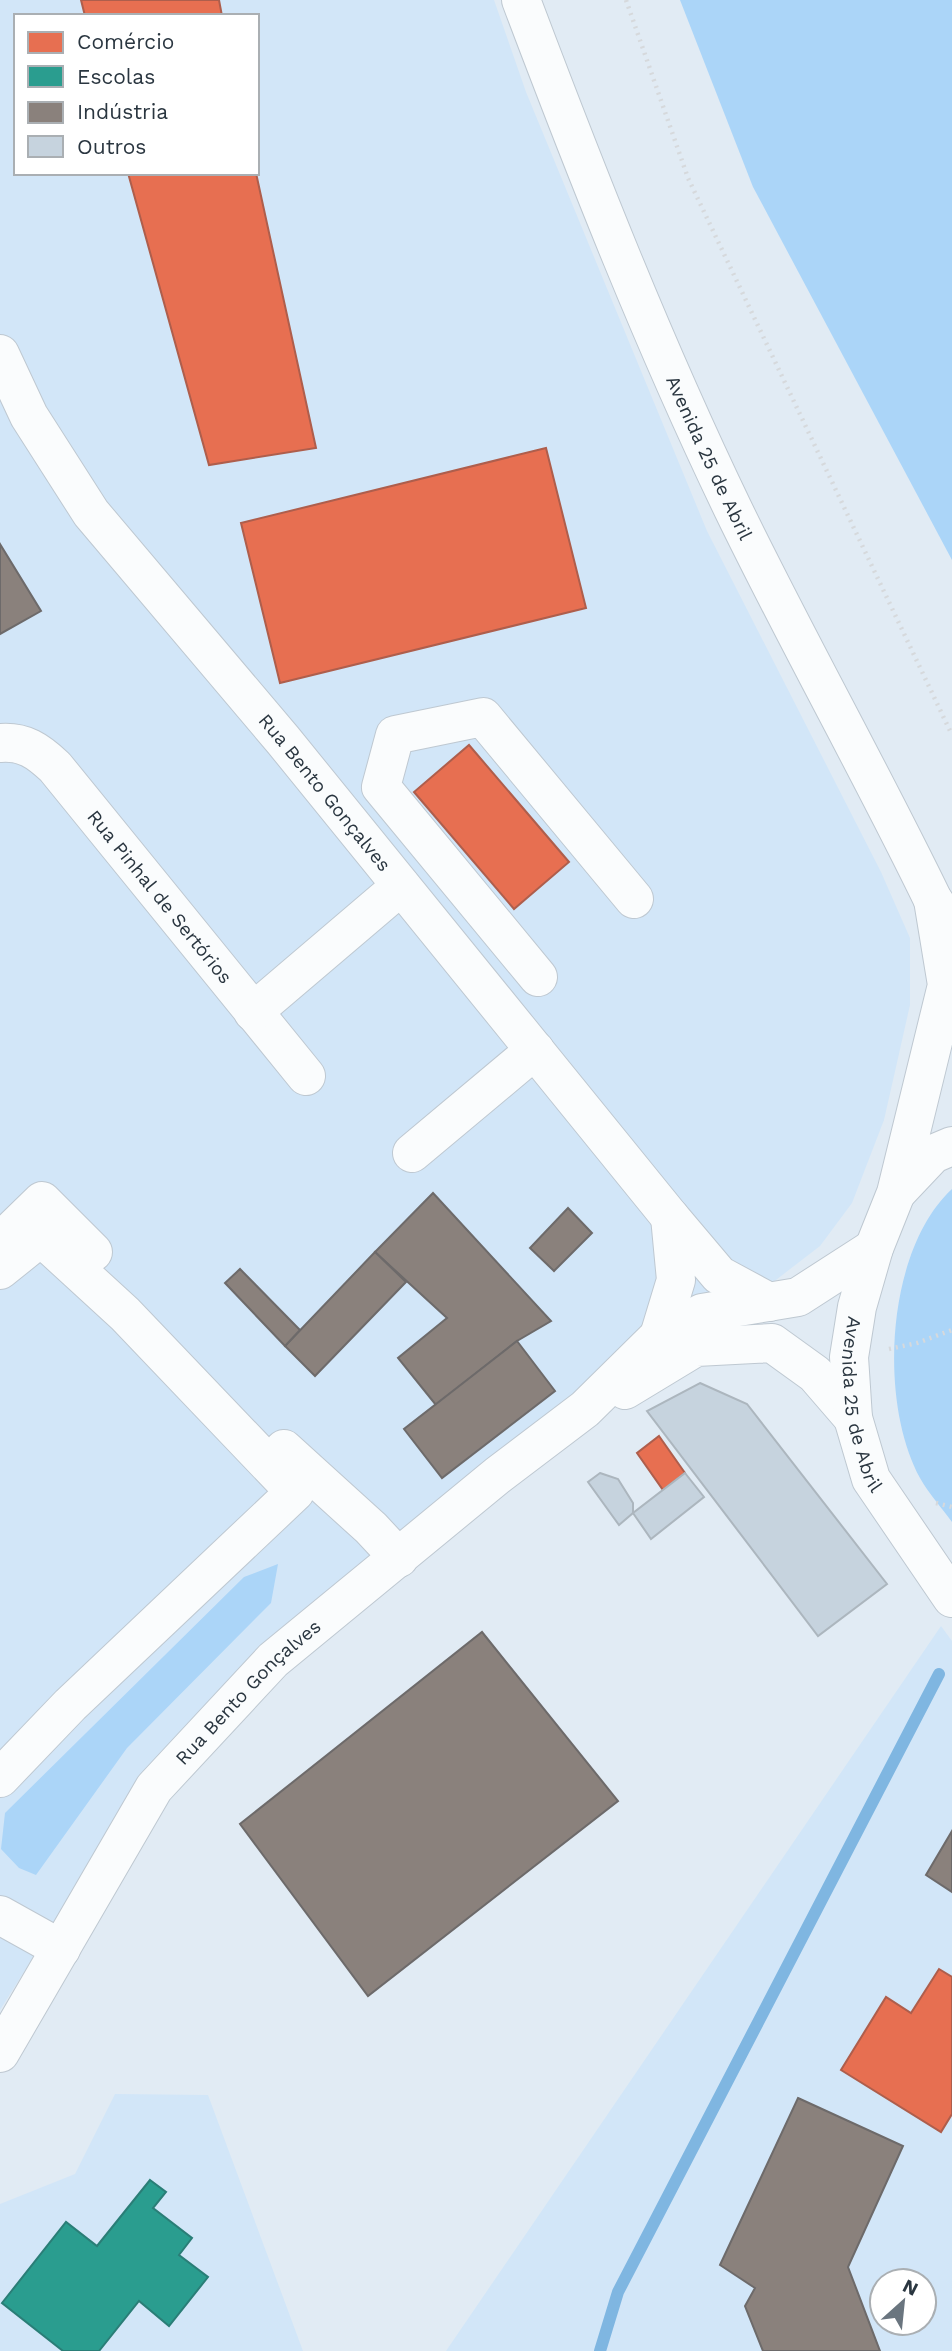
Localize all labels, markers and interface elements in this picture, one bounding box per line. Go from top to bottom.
legend [14,14,259,175]
text: Comércio [77,29,174,54]
text: Escolas [77,64,155,89]
text: Indústria [77,99,168,124]
text: Outros [77,134,146,159]
street label: Avenida 25 de Abril [662,372,758,544]
street label: Rua Bento Gonçalves [254,709,396,876]
street label: Rua Pinhal de Sertórios [83,805,237,988]
street label: Avenida 25 de Abril [837,1315,888,1496]
street label: Rua Bento Gonçalves [170,1614,325,1769]
north arrow [868,2267,938,2337]
text: N [899,2274,922,2301]

